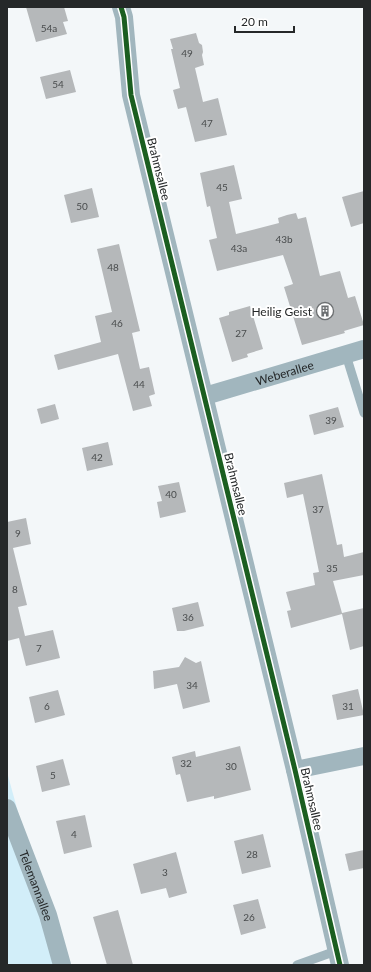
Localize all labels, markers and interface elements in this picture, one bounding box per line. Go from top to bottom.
scale bar [235,8,294,34]
text: 20 m [241,14,268,29]
house number: 54a [41,22,57,34]
house number: 49 [181,47,193,59]
house number: 54 [52,78,64,90]
house number: 47 [201,117,213,129]
street label: Brahmsallee [144,136,174,202]
house number: 45 [216,181,228,193]
house number: 50 [76,200,88,212]
house number: 43b [275,233,293,245]
house number: 43a [231,242,247,254]
house number: 48 [107,261,119,273]
building icon: Heilig Geist [315,301,335,321]
place label: Heilig Geist [251,304,313,319]
house number: 46 [111,317,123,329]
house number: 27 [235,327,247,339]
street label: Weberallee [254,357,315,388]
house number: 44 [133,378,145,390]
house number: 39 [325,414,337,426]
house number: 42 [91,451,103,463]
street label: Brahmsallee [221,451,251,517]
house number: 40 [165,488,177,500]
house number: 37 [312,503,324,515]
house number: 9 [15,527,21,539]
house number: 35 [326,562,338,574]
house number: 8 [12,583,18,595]
house number: 36 [182,611,194,623]
house number: 7 [36,642,42,654]
house number: 34 [186,679,198,691]
house number: 6 [44,700,50,712]
house number: 31 [342,700,354,712]
house number: 32 [180,757,192,769]
house number: 30 [225,760,237,772]
street label: Brahmsallee [298,766,326,832]
house number: 5 [50,769,56,781]
house number: 4 [71,828,77,840]
street label: Telemannallee [16,848,57,923]
house number: 28 [246,848,258,860]
house number: 3 [162,866,168,878]
house number: 26 [243,911,255,923]

